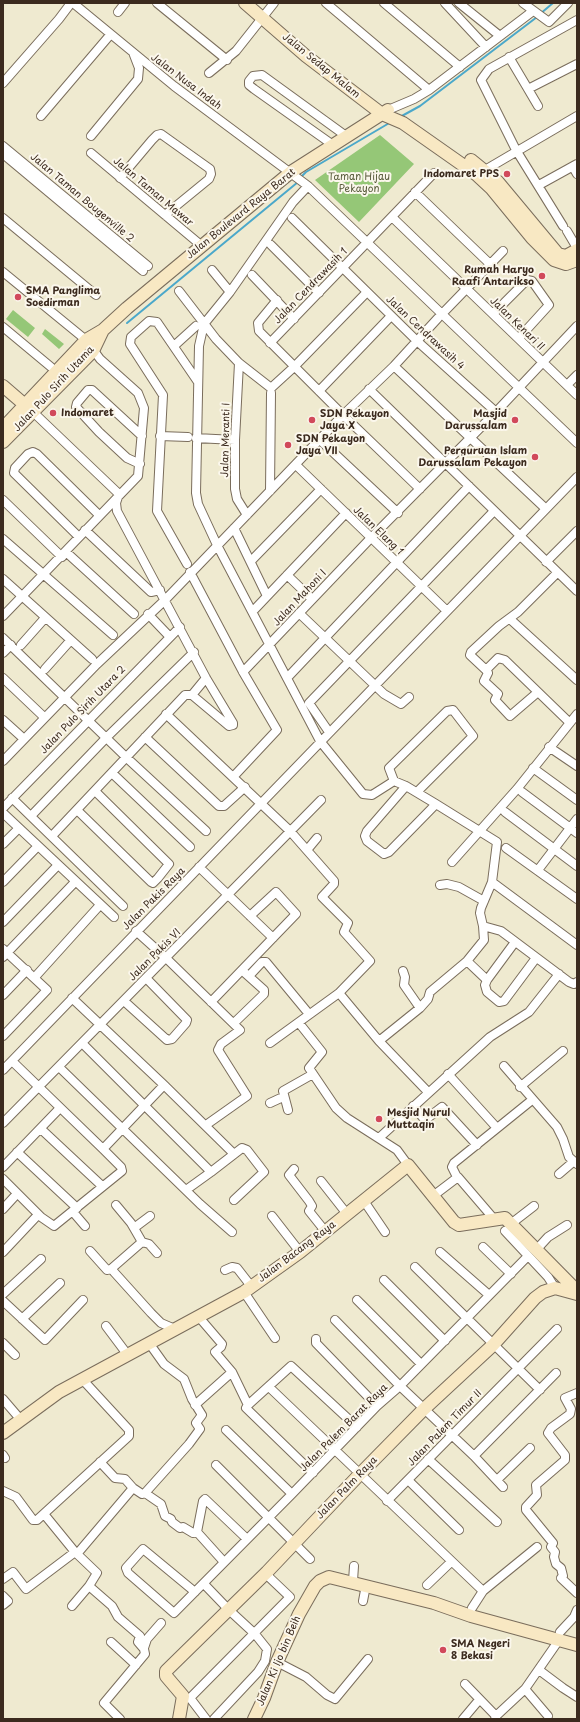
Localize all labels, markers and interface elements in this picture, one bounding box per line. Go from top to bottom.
street label: Jalan Sedap Malam [280,31,362,101]
street label: Jalan Nusa Indah [148,52,224,112]
street label: Jalan Taman Bougenville 2 [28,151,136,245]
street label: Jalan Taman Mawar [111,155,195,229]
street label: Jalan Boulevard Raya Barat [184,166,298,262]
place label: Indomaret PPS [423,168,499,180]
marker: Indomaret PPS [502,169,512,179]
park label: Taman Hijau Pekayon [328,171,390,194]
street label: Jalan Cendrawasih 1 [272,246,350,326]
place label: Rumah Haryo Raafi Antarikso [452,264,534,288]
marker: Rumah Haryo Raafi Antarikso [537,271,547,281]
place label: SMA Panglima Soedirman [26,285,100,308]
marker: SMA Panglima Soedirman [13,292,23,302]
street label: Jalan Cendrawasih 4 [383,294,467,372]
street label: Jalan Kenari II [487,295,547,353]
street label: Jalan Pulo Sirih Utama [11,344,97,434]
street label: Jalan Meranti I [219,403,233,477]
place label: Indomaret [61,407,114,419]
marker: Indomaret [48,408,58,418]
place label: SDN Pekayon Jaya X [320,408,389,432]
place label: Masjid Darussalam [445,408,507,432]
marker: SDN Pekayon Jaya X [307,415,317,425]
marker: Masjid Darussalam [510,415,520,425]
place label: SDN Pekayon Jaya VII [296,433,365,456]
marker: SDN Pekayon Jaya VII [283,440,293,450]
place label: Perguruan Islam Darussalam Pekayon [419,445,527,468]
marker: Perguruan Islam Darussalam Pekayon [530,452,540,462]
street label: Jalan Elang 1 [351,504,405,558]
street label: Jalan Mahoni I [271,567,329,629]
street label: Jalan Pulo Sirih Utara 2 [38,664,128,756]
street label: Jalan Pakis Raya [120,865,188,933]
street label: Jalan Pakis VI [126,926,184,984]
place label: Mesjid Nurul Muttaqin [387,1107,450,1130]
marker: Mesjid Nurul Muttaqin [374,1114,384,1124]
street label: Jalan Bacang Raya [256,1219,338,1285]
street label: Jalan Palem Barat Raya [298,1382,390,1474]
street label: Jalan Palem Timur II [405,1387,485,1469]
street label: Jalan Palm Raya [314,1454,380,1522]
street label: Jalan Ki Ijo bin Beih [255,1614,303,1708]
place label: SMA Negeri 8 Bekasi [451,1638,510,1662]
marker: SMA Negeri 8 Bekasi [438,1645,448,1655]

